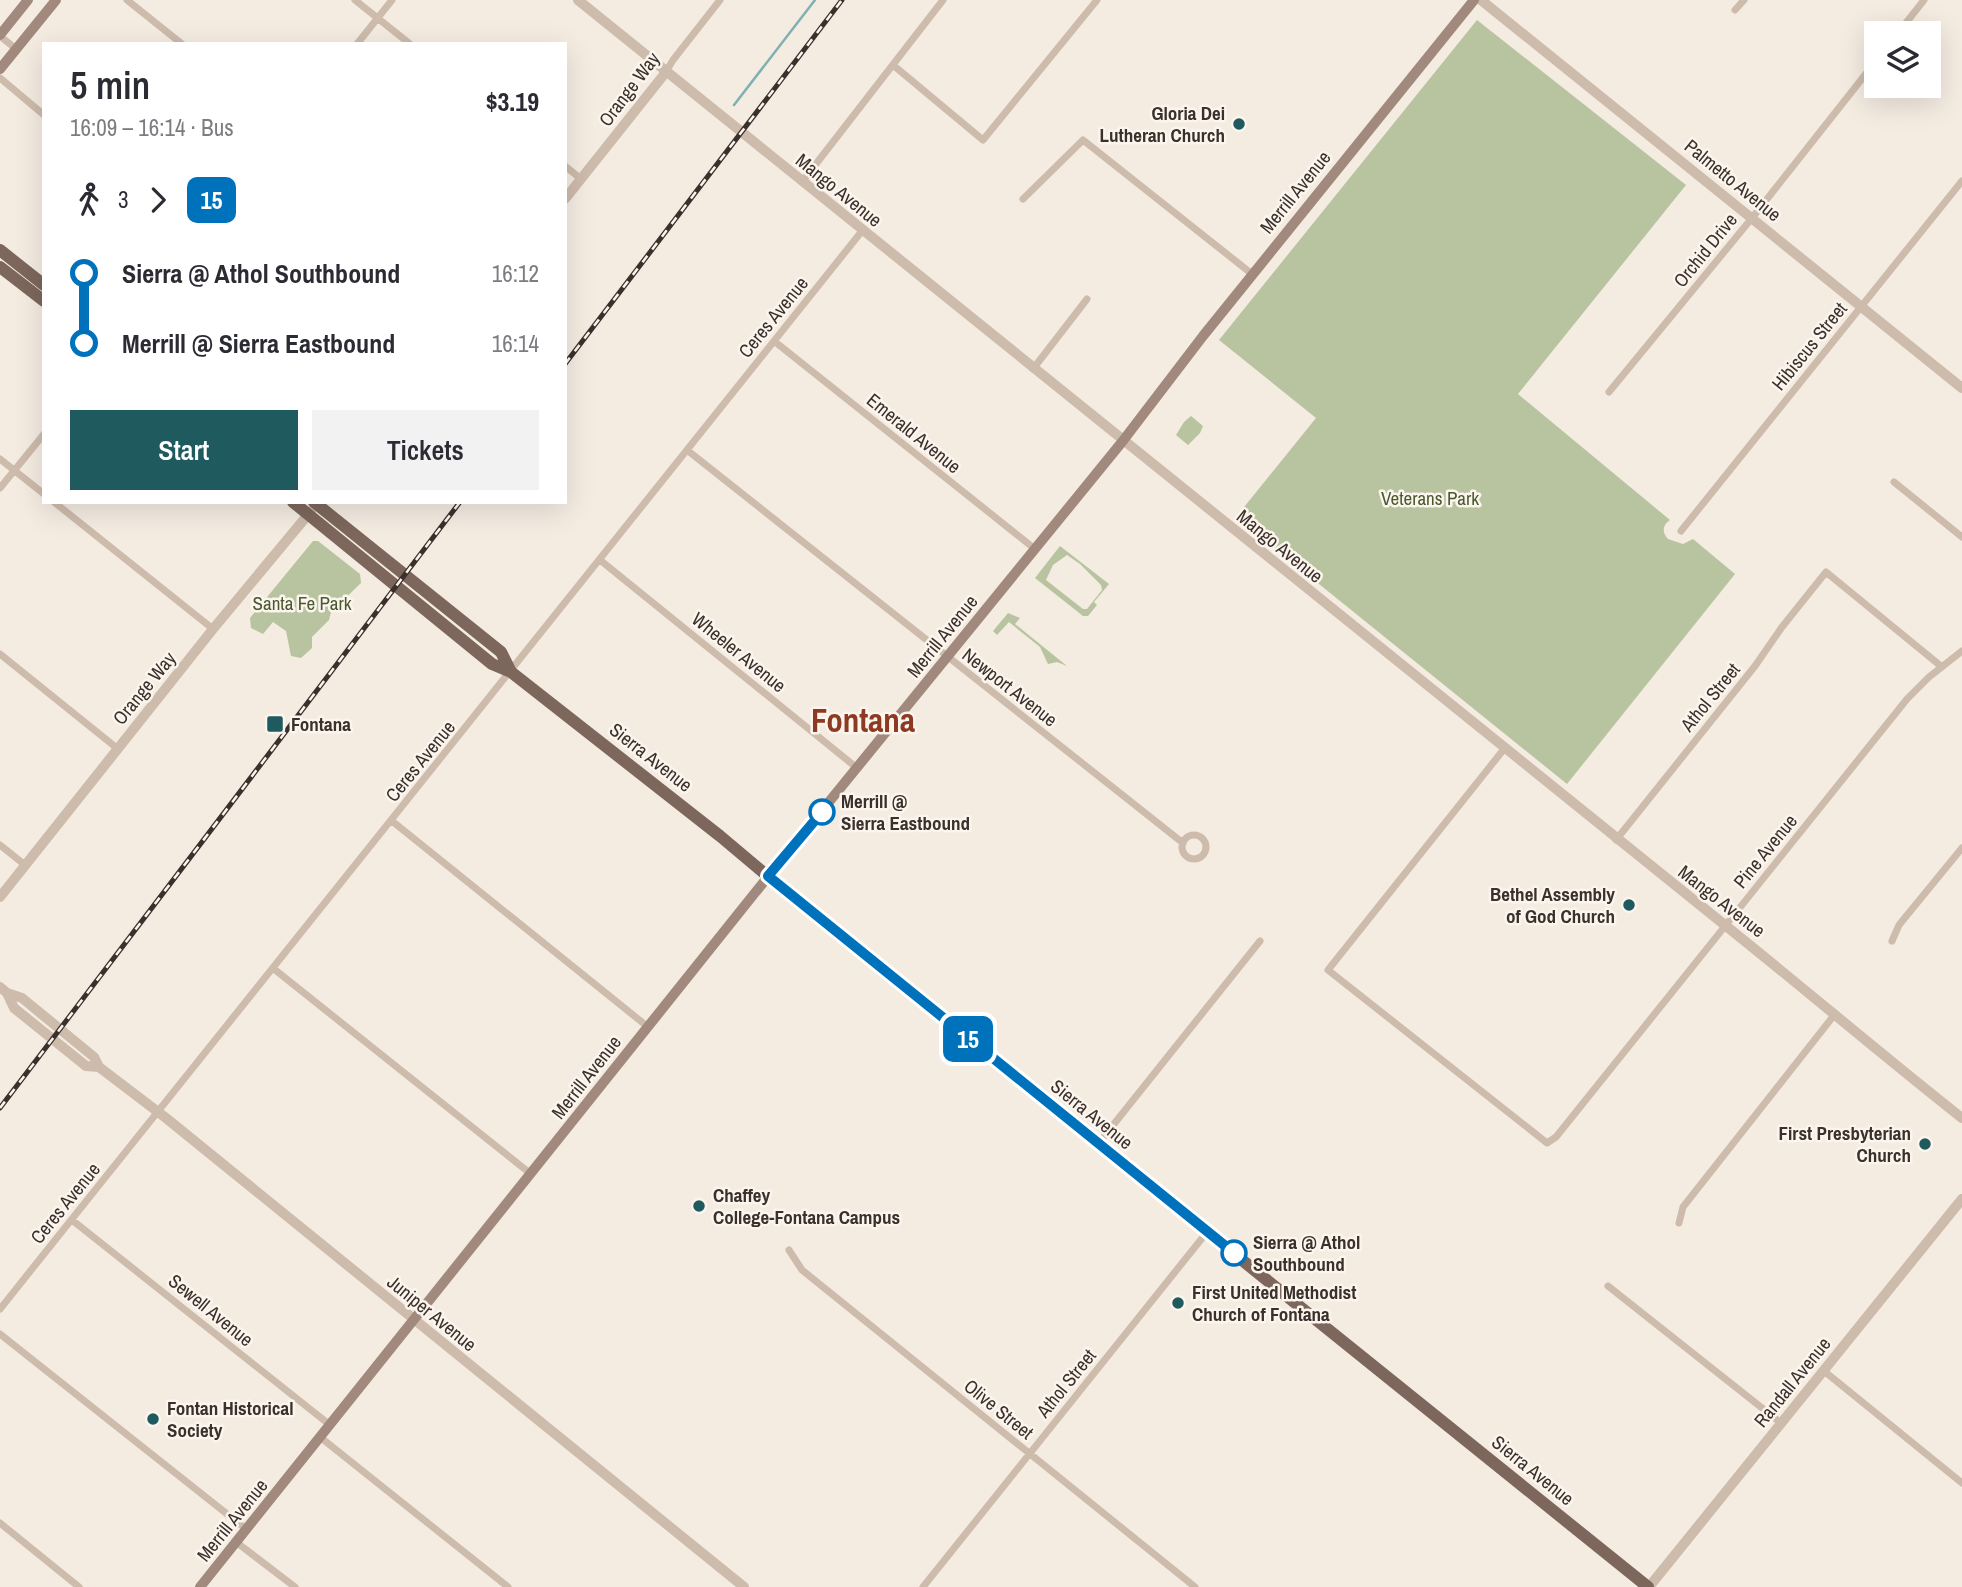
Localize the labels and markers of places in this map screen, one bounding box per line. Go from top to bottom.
place label: Gloria Dei Lutheran Church [1099,100,1225,148]
marker: Gloria Dei Lutheran Church [1231,116,1247,132]
place label: Fontana [291,711,351,737]
marker: Fontana [265,714,285,734]
place label: Merrill @ Sierra Eastbound [841,788,970,836]
marker: Merrill @ Sierra Eastbound [809,799,835,825]
place label: Bethel Assembly of God Church [1490,881,1615,929]
marker: Bethel Assembly of God Church [1621,897,1637,913]
place label: First Presbyterian Church [1779,1120,1911,1168]
marker: First Presbyterian Church [1917,1136,1933,1152]
place label: Chaffey College-Fontana Campus [713,1182,900,1230]
marker: Chaffey College-Fontana Campus [691,1198,707,1214]
place label: Sierra @ Athol Southbound [1253,1229,1360,1277]
marker: Sierra @ Athol Southbound [1221,1240,1247,1266]
place label: First United Methodist Church of Fontana [1192,1279,1356,1327]
marker: First United Methodist Church of Fontana [1170,1295,1186,1311]
place label: Fontan Historical Society [167,1395,294,1443]
marker: Fontan Historical Society [145,1411,161,1427]

